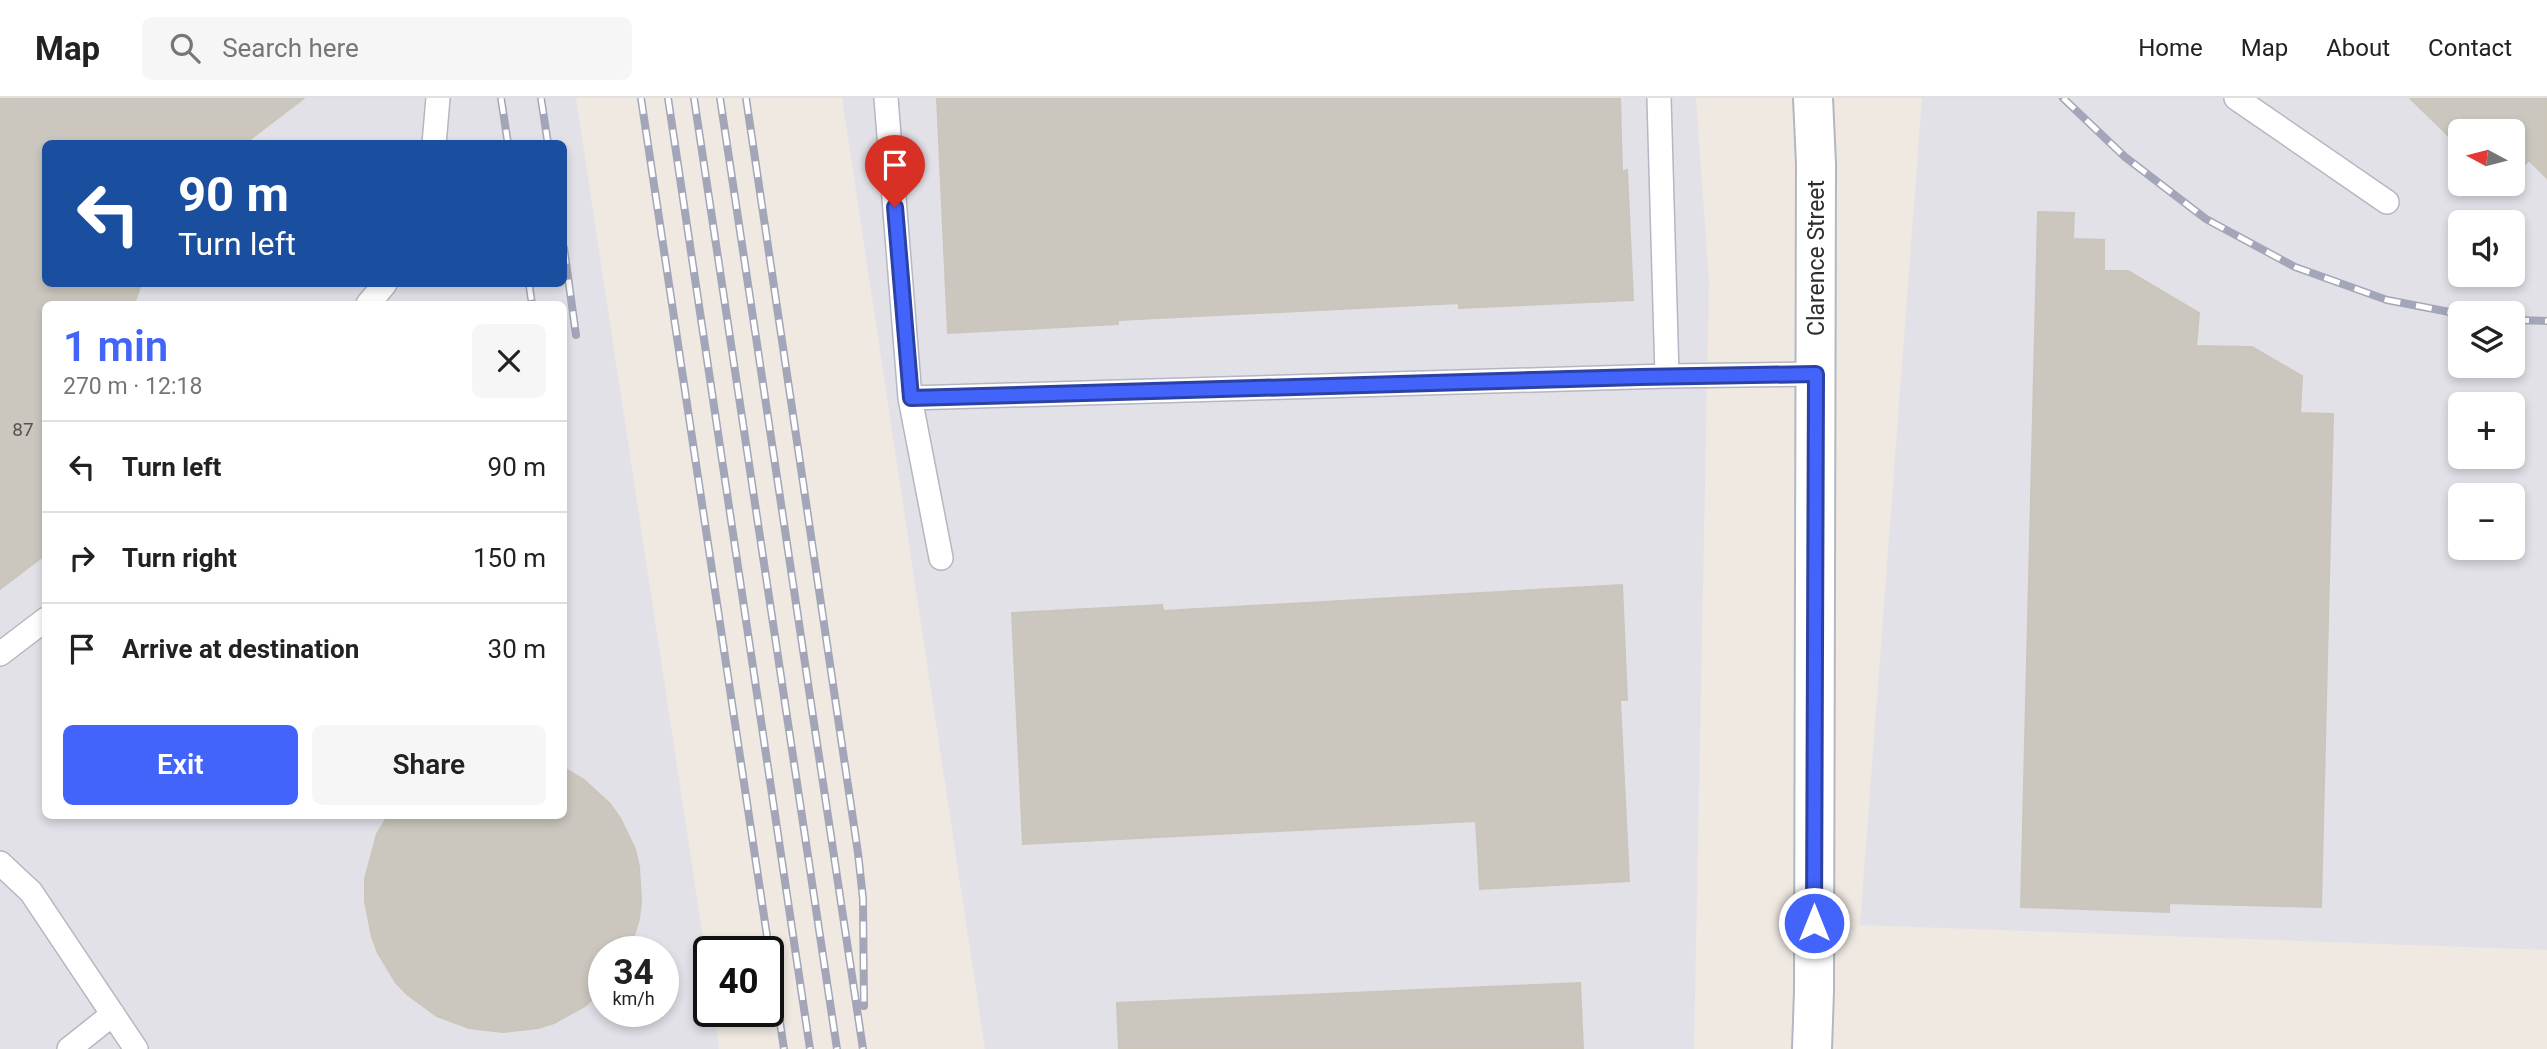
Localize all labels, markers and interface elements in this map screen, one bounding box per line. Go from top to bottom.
search box [142,17,632,80]
text: Map [35,29,100,68]
icon: search [166,29,204,67]
text: Search here [222,33,359,63]
text: Home [2138,34,2203,62]
text: Map [2241,34,2288,62]
text: About [2326,34,2390,62]
text: Contact [2428,34,2512,62]
north arrow [2448,119,2525,196]
map controls [2448,119,2525,560]
pin [865,135,925,207]
icon: arrive [876,146,914,184]
text: 90 m [178,166,289,223]
icon: left [63,168,154,259]
street label: Clarence Street [1803,180,1830,336]
button: sound [2448,210,2525,287]
text: Turn left [178,225,296,263]
button: layers [2448,301,2525,378]
text: 1 min [63,322,168,371]
button: close [472,324,546,398]
text: 270 m · 12:18 [63,373,202,400]
button: + [2448,392,2525,469]
house number: 87 [12,418,34,441]
icon: left [63,448,101,486]
text: Turn left [122,452,221,482]
text: 90 m [488,452,546,482]
button: − [2448,483,2525,560]
icon: right [63,539,101,577]
text: Turn right [122,543,237,573]
text: 150 m [473,543,546,573]
icon: arrive [63,630,101,668]
text: Arrive at destination [122,634,359,664]
text: 30 m [488,634,546,664]
button: Exit [63,725,298,805]
button: Share [312,725,546,805]
position arrow [1777,886,1851,960]
speed limit sign: 40 [693,936,784,1027]
text: 34 [613,952,654,993]
text: km/h [612,988,655,1009]

